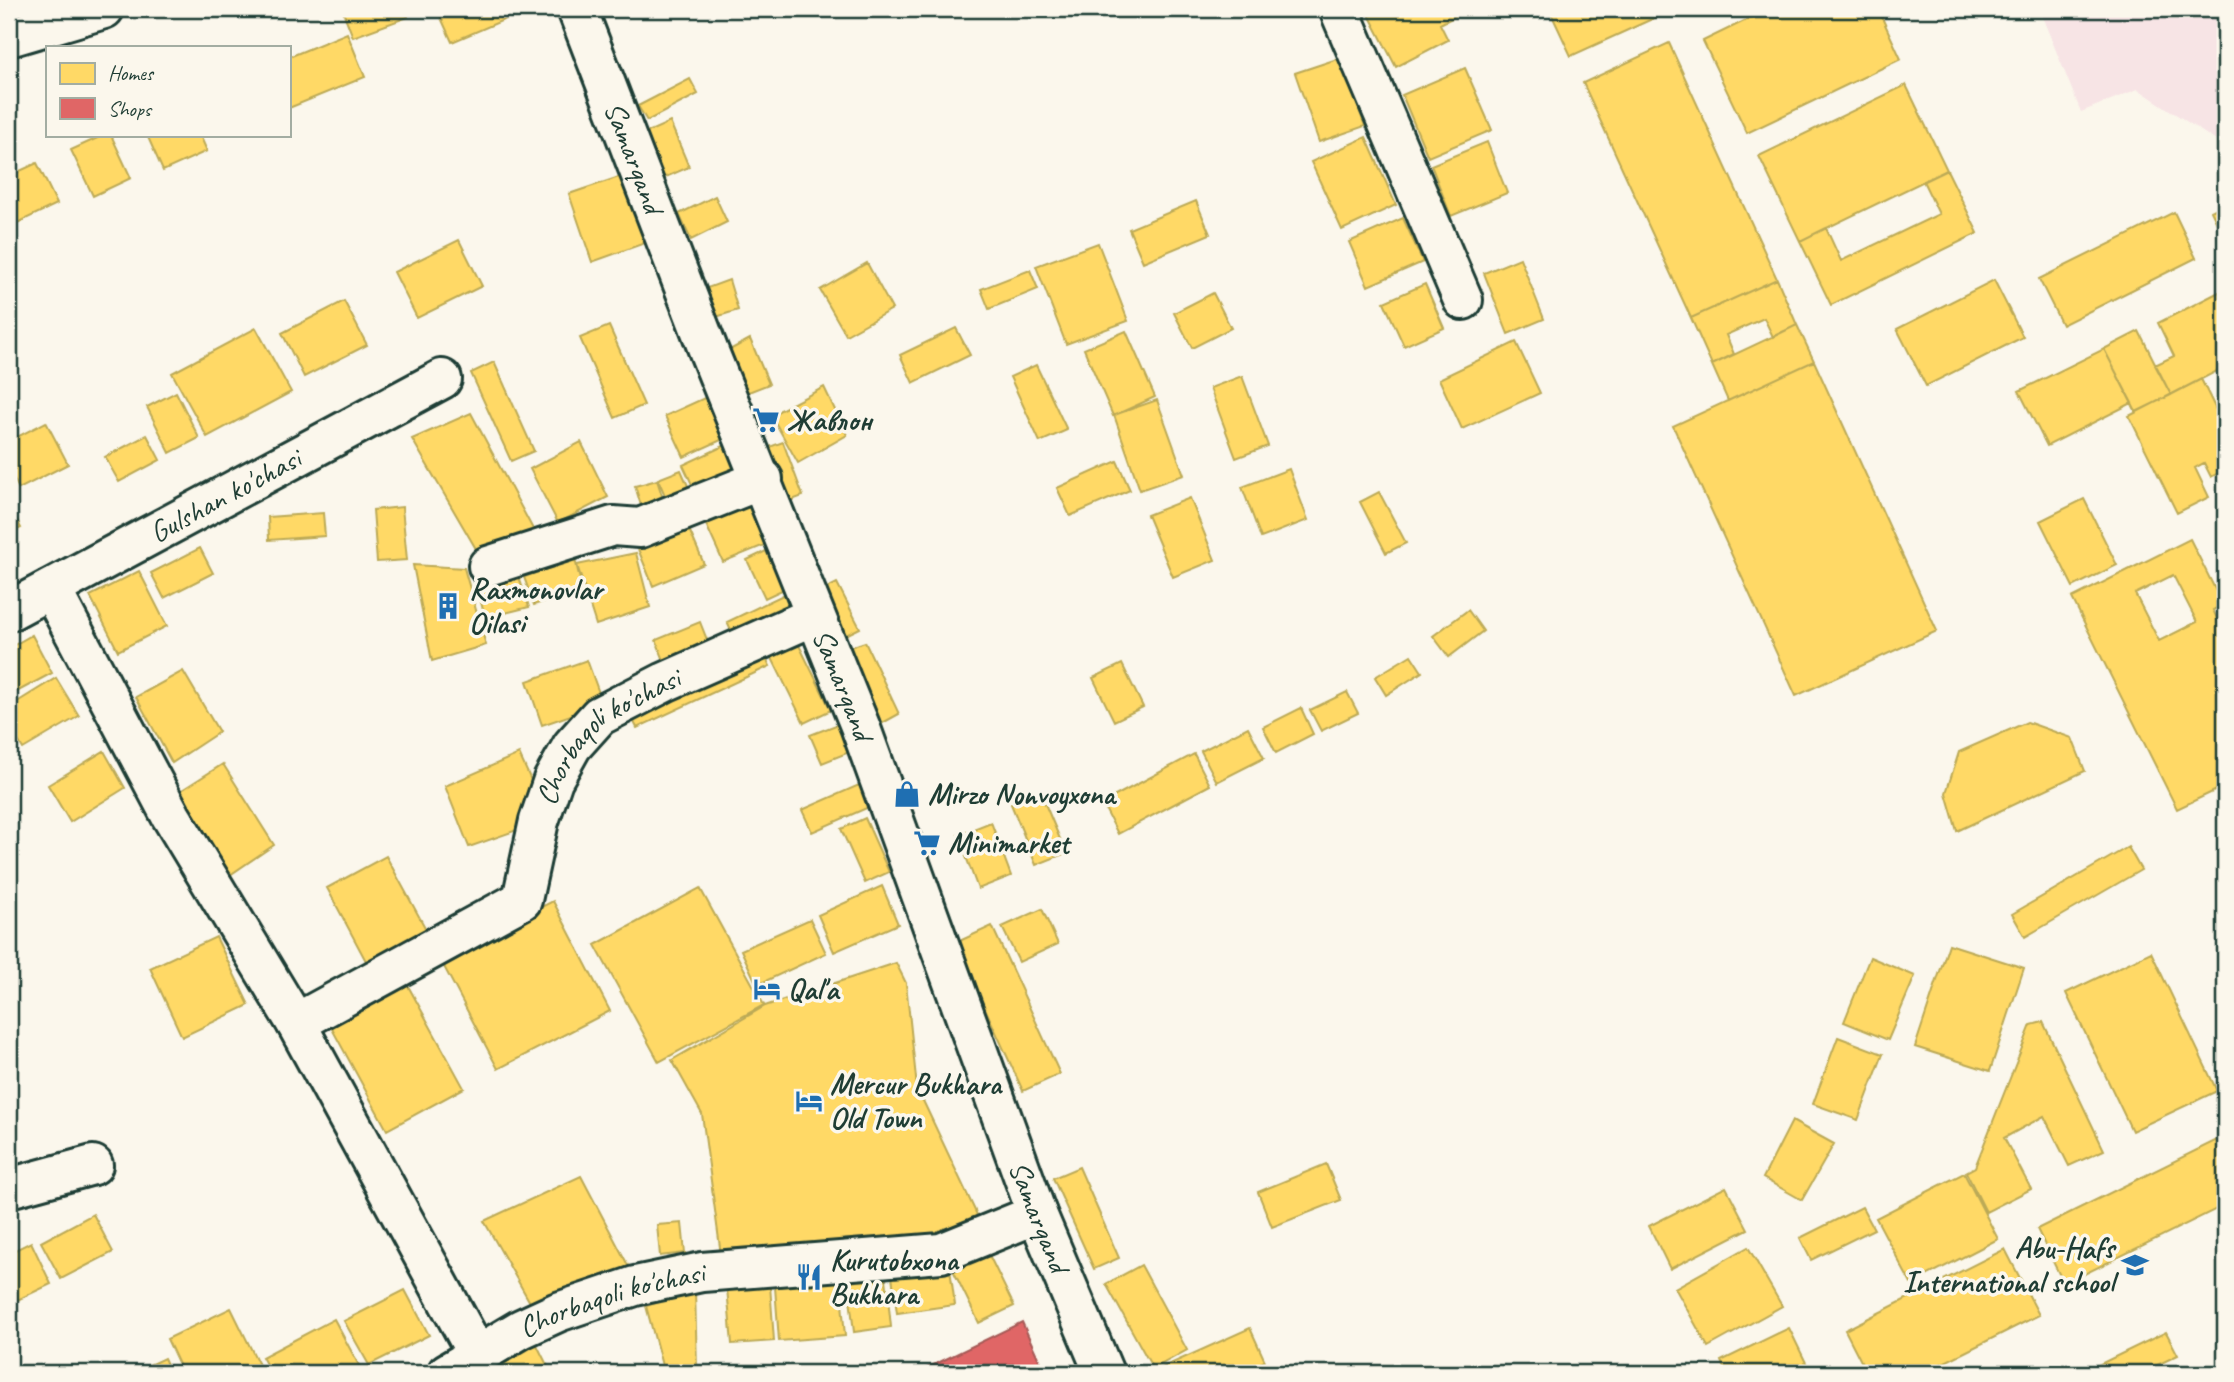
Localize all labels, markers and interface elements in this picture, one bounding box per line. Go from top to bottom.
legend [46,46,290,136]
text: Homes [108,60,155,86]
text: Shops [108,96,153,122]
street label: Samarqand [596,96,674,222]
place label: Жавлон [787,401,874,439]
supermarket icon: Жавлон [751,405,781,435]
street label: Gulshan ko'chasi [143,438,310,551]
place label: Raxmonovlar Oilasi [469,570,605,642]
building icon: Raxmonovlar Oilasi [433,591,463,621]
street label: Samarqand [804,624,884,749]
street label: Chorbaqoli ko'chasi [527,657,689,810]
place label: Mirzo Nonvoyxona [928,775,1117,814]
shop icon: Mirzo Nonvoyxona [892,779,922,809]
place label: Minimarket [948,824,1072,862]
supermarket icon: Minimarket [912,828,942,858]
place label: Qal'a [788,970,841,1008]
hotel icon: Qal'a [752,974,782,1004]
place label: Mercur Bukhara Old Town [830,1065,1004,1137]
hotel icon: Mercur Bukhara Old Town [794,1086,824,1116]
street label: Samarqand [1000,1156,1080,1281]
place label: Abu-Hafs International school [1903,1229,2120,1301]
place label: Kurutobxona Bukhara [830,1241,960,1313]
school or university icon: Abu-Hafs International school [2120,1250,2150,1280]
street label: Chorbaqoli ko'chasi [513,1252,711,1346]
restaurant icon: Kurutobxona Bukhara [794,1262,824,1292]

